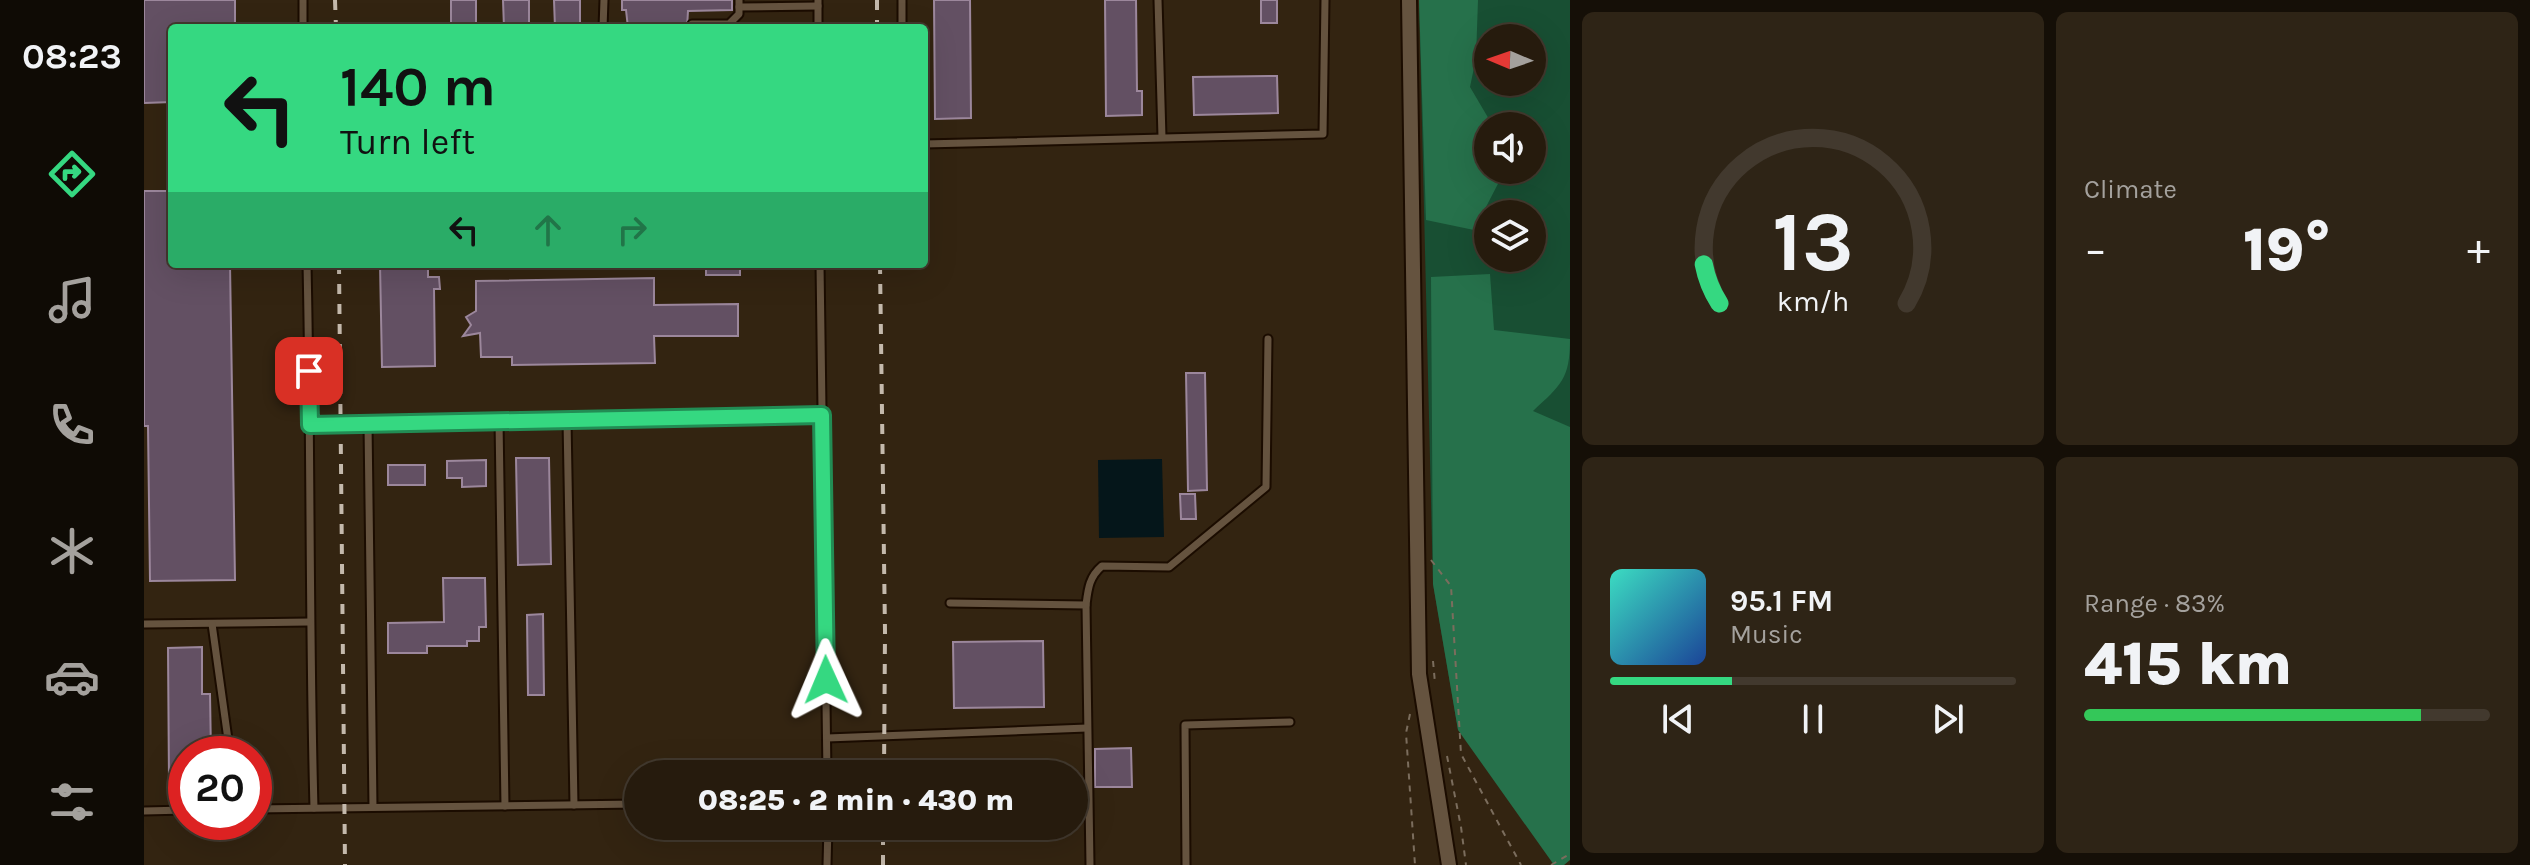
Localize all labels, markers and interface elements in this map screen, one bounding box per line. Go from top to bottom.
north arrow [1474,24,1546,96]
map controls [1474,24,1546,272]
text: 08:23 [22,35,122,77]
text: 140 m [340,54,496,119]
icon: left [208,56,312,160]
button: sound [1474,112,1546,184]
text: Turn left [340,121,475,163]
icon: directions [44,146,100,202]
text: Climate [2084,174,2177,205]
text: 13 [1772,194,1854,291]
button: layers [1474,200,1546,272]
icon: left [442,208,486,252]
icon: ahead [526,208,570,252]
icon: right [610,208,654,252]
text: 19° [2243,215,2331,285]
text: − [2084,224,2107,275]
text: + [2467,224,2490,275]
icon: music [44,272,100,328]
text: km/h [1777,285,1849,318]
pin [275,337,343,405]
icon: arrive [287,349,331,393]
icon: phone [44,397,100,453]
icon: climate [44,523,100,579]
text: 95.1 FM [1730,583,1833,619]
text: Range · 83% [2084,588,2225,619]
text: Music [1730,619,1803,650]
text: 415 km [2084,629,2292,699]
position arrow [784,638,868,722]
icon: car [44,649,100,705]
icon: previous [1656,697,1700,741]
icon: pause [1791,697,1835,741]
icon: next [1926,697,1970,741]
speed limit sign: 20 [168,736,272,840]
icon: filters [44,774,100,830]
text: 08:25 · 2 min · 430 m [698,782,1014,818]

